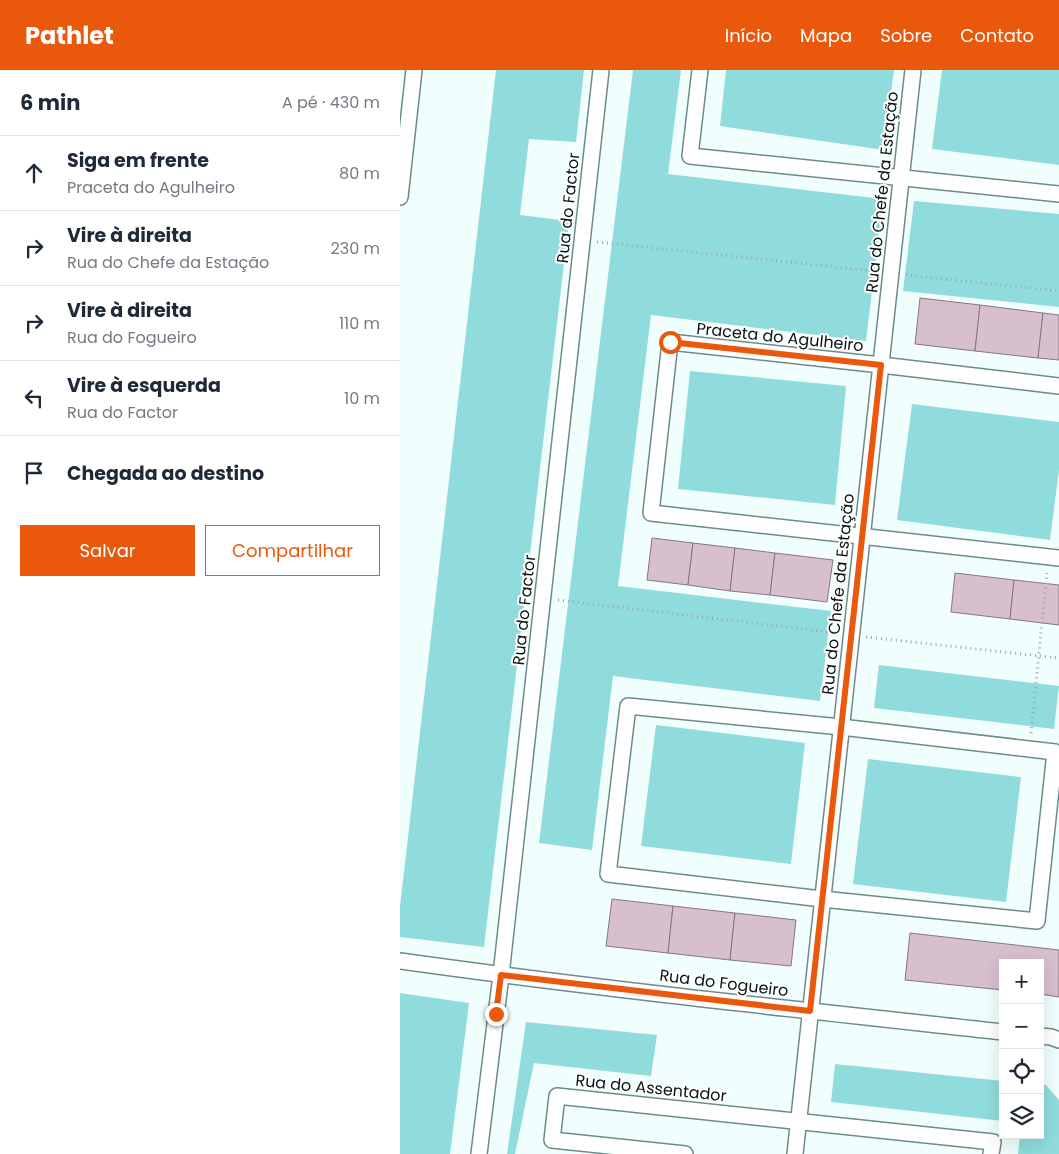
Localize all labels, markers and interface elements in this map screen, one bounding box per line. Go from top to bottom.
text: Pathlet [25,19,114,52]
text: Início [725,23,772,48]
text: Mapa [800,23,852,48]
text: Sobre [880,23,932,48]
text: Contato [960,23,1034,48]
text: 6 min [20,88,80,117]
street label: Rua do Chefe da Estação [860,90,904,294]
text: A pé · 430 m [282,91,380,114]
text: Siga em frente [67,147,209,174]
street label: Rua do Factor [551,152,585,264]
icon: ahead [20,159,48,187]
text: 80 m [339,162,380,185]
text: Praceta do Agulheiro [67,176,235,199]
text: Vire à direita [67,222,192,249]
icon: right [20,234,48,262]
text: 230 m [331,237,380,260]
text: Rua do Chefe da Estação [67,251,269,274]
text: Vire à direita [67,297,192,324]
icon: right [20,309,48,337]
text: 110 m [339,312,380,335]
street label: Praceta do Agulheiro [695,317,865,357]
text: Rua do Fogueiro [67,326,197,349]
route start [659,331,682,354]
text: Vire à esquerda [67,372,221,399]
icon: left [20,384,48,412]
text: 10 m [344,387,380,410]
text: Rua do Factor [67,401,178,424]
icon: arrive [20,459,48,487]
text: Chegada ao destino [67,460,264,487]
street label: Rua do Chefe da Estação [816,492,860,696]
button: Salvar [20,525,195,576]
button: Compartilhar [205,525,380,576]
street label: Rua do Factor [507,554,541,666]
map controls [999,959,1044,1139]
button: + [999,959,1044,1004]
street label: Rua do Fogueiro [658,964,790,1002]
route end [485,1003,508,1026]
button: − [999,1004,1044,1049]
button: locate [999,1049,1044,1094]
street label: Rua do Assentador [574,1069,728,1107]
button: layers [999,1094,1044,1139]

